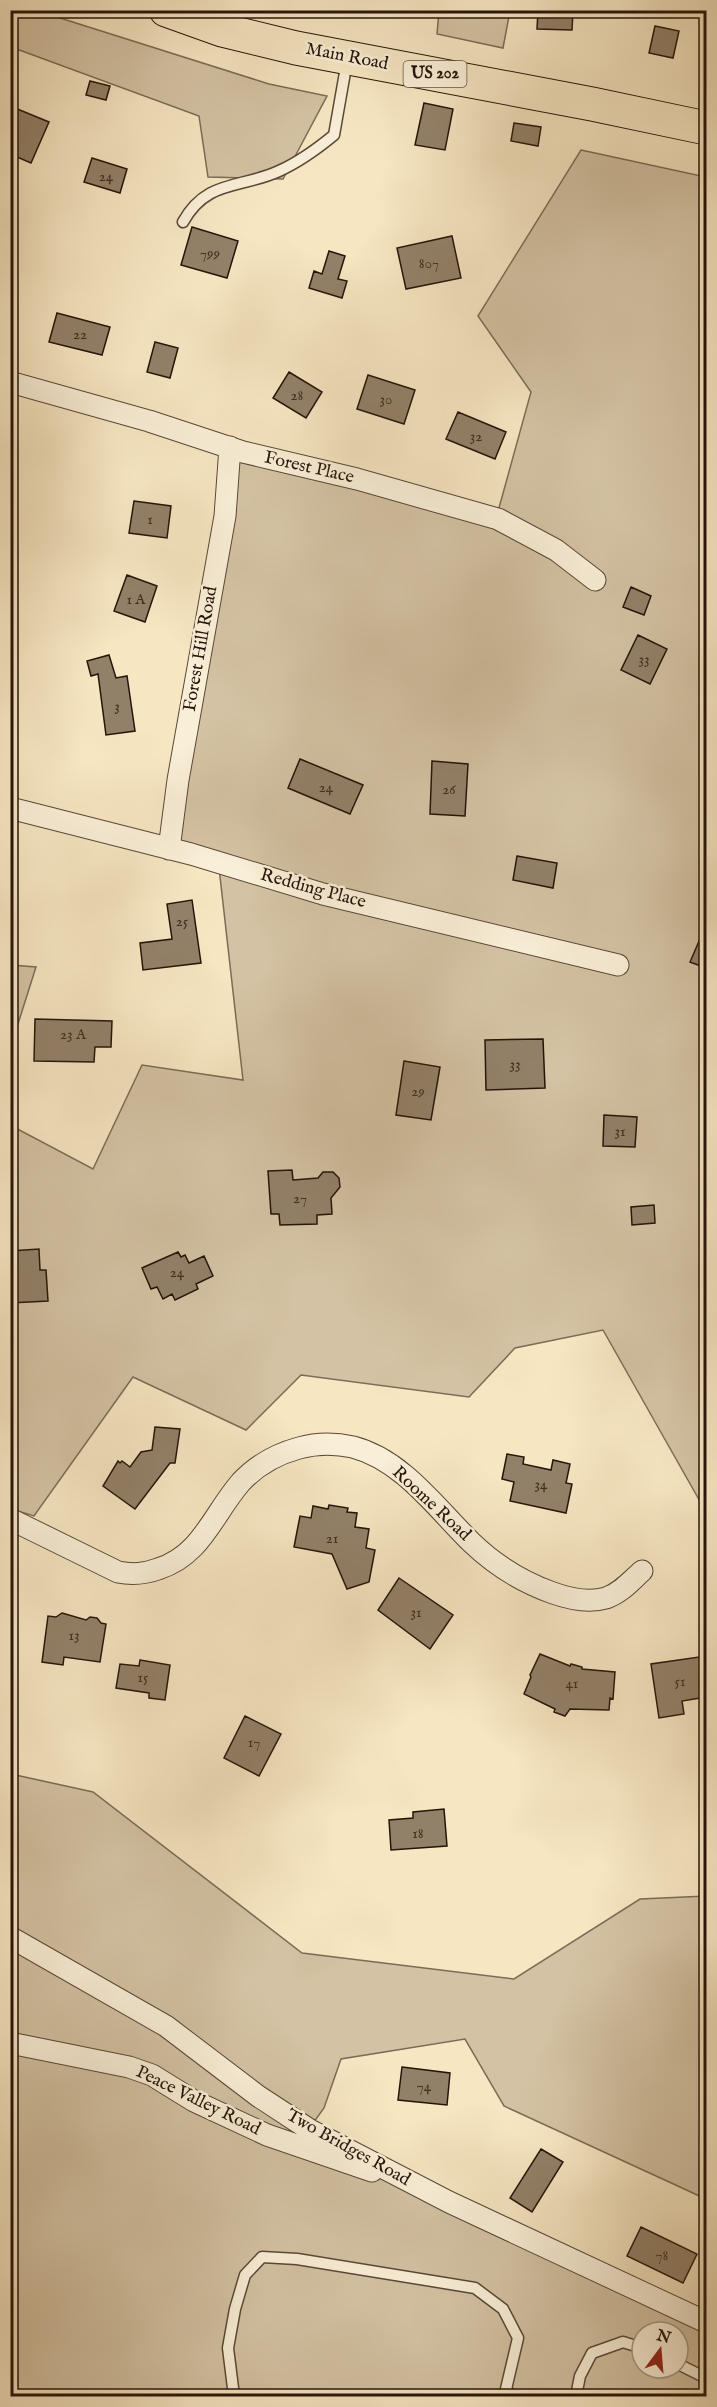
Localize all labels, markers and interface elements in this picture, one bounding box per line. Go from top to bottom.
street label: Main Road [304,38,391,76]
road number: US 202 [404,61,466,87]
house number: 24 [99,167,114,186]
house number: 799 [200,244,220,263]
house number: 807 [419,254,439,273]
house number: 22 [73,325,87,344]
house number: 28 [291,386,304,405]
house number: 30 [380,390,392,409]
house number: 32 [470,427,482,446]
street label: Forest Place [262,447,356,489]
house number: 1 [147,510,153,529]
street label: Forest Hill Road [179,584,223,714]
house number: 1 A [127,590,146,609]
house number: 33 [638,650,650,669]
house number: 3 [114,697,120,716]
house number: 24 [319,778,334,797]
house number: 26 [442,780,456,799]
street label: Redding Place [258,864,368,914]
house number: 25 [176,912,189,931]
house number: 23 A [60,1025,87,1044]
house number: 33 [509,1055,521,1074]
house number: 29 [411,1082,425,1101]
house number: 31 [614,1122,626,1141]
house number: 27 [293,1189,307,1208]
house number: 24 [170,1263,185,1282]
street label: Roome Road [387,1462,476,1547]
house number: 34 [535,1475,548,1494]
house number: 21 [326,1529,338,1548]
house number: 31 [410,1603,422,1622]
house number: 13 [68,1626,80,1645]
house number: 15 [137,1668,149,1687]
house number: 51 [674,1672,686,1691]
house number: 41 [566,1674,578,1693]
house number: 17 [248,1733,260,1752]
house number: 18 [412,1824,424,1843]
street label: Peace Valley Road [132,2061,265,2141]
house number: 74 [417,2077,432,2096]
street label: Two Bridges Road [282,2104,415,2192]
house number: 78 [656,2246,669,2265]
north arrow [630,2320,690,2380]
text: N [653,2326,673,2349]

